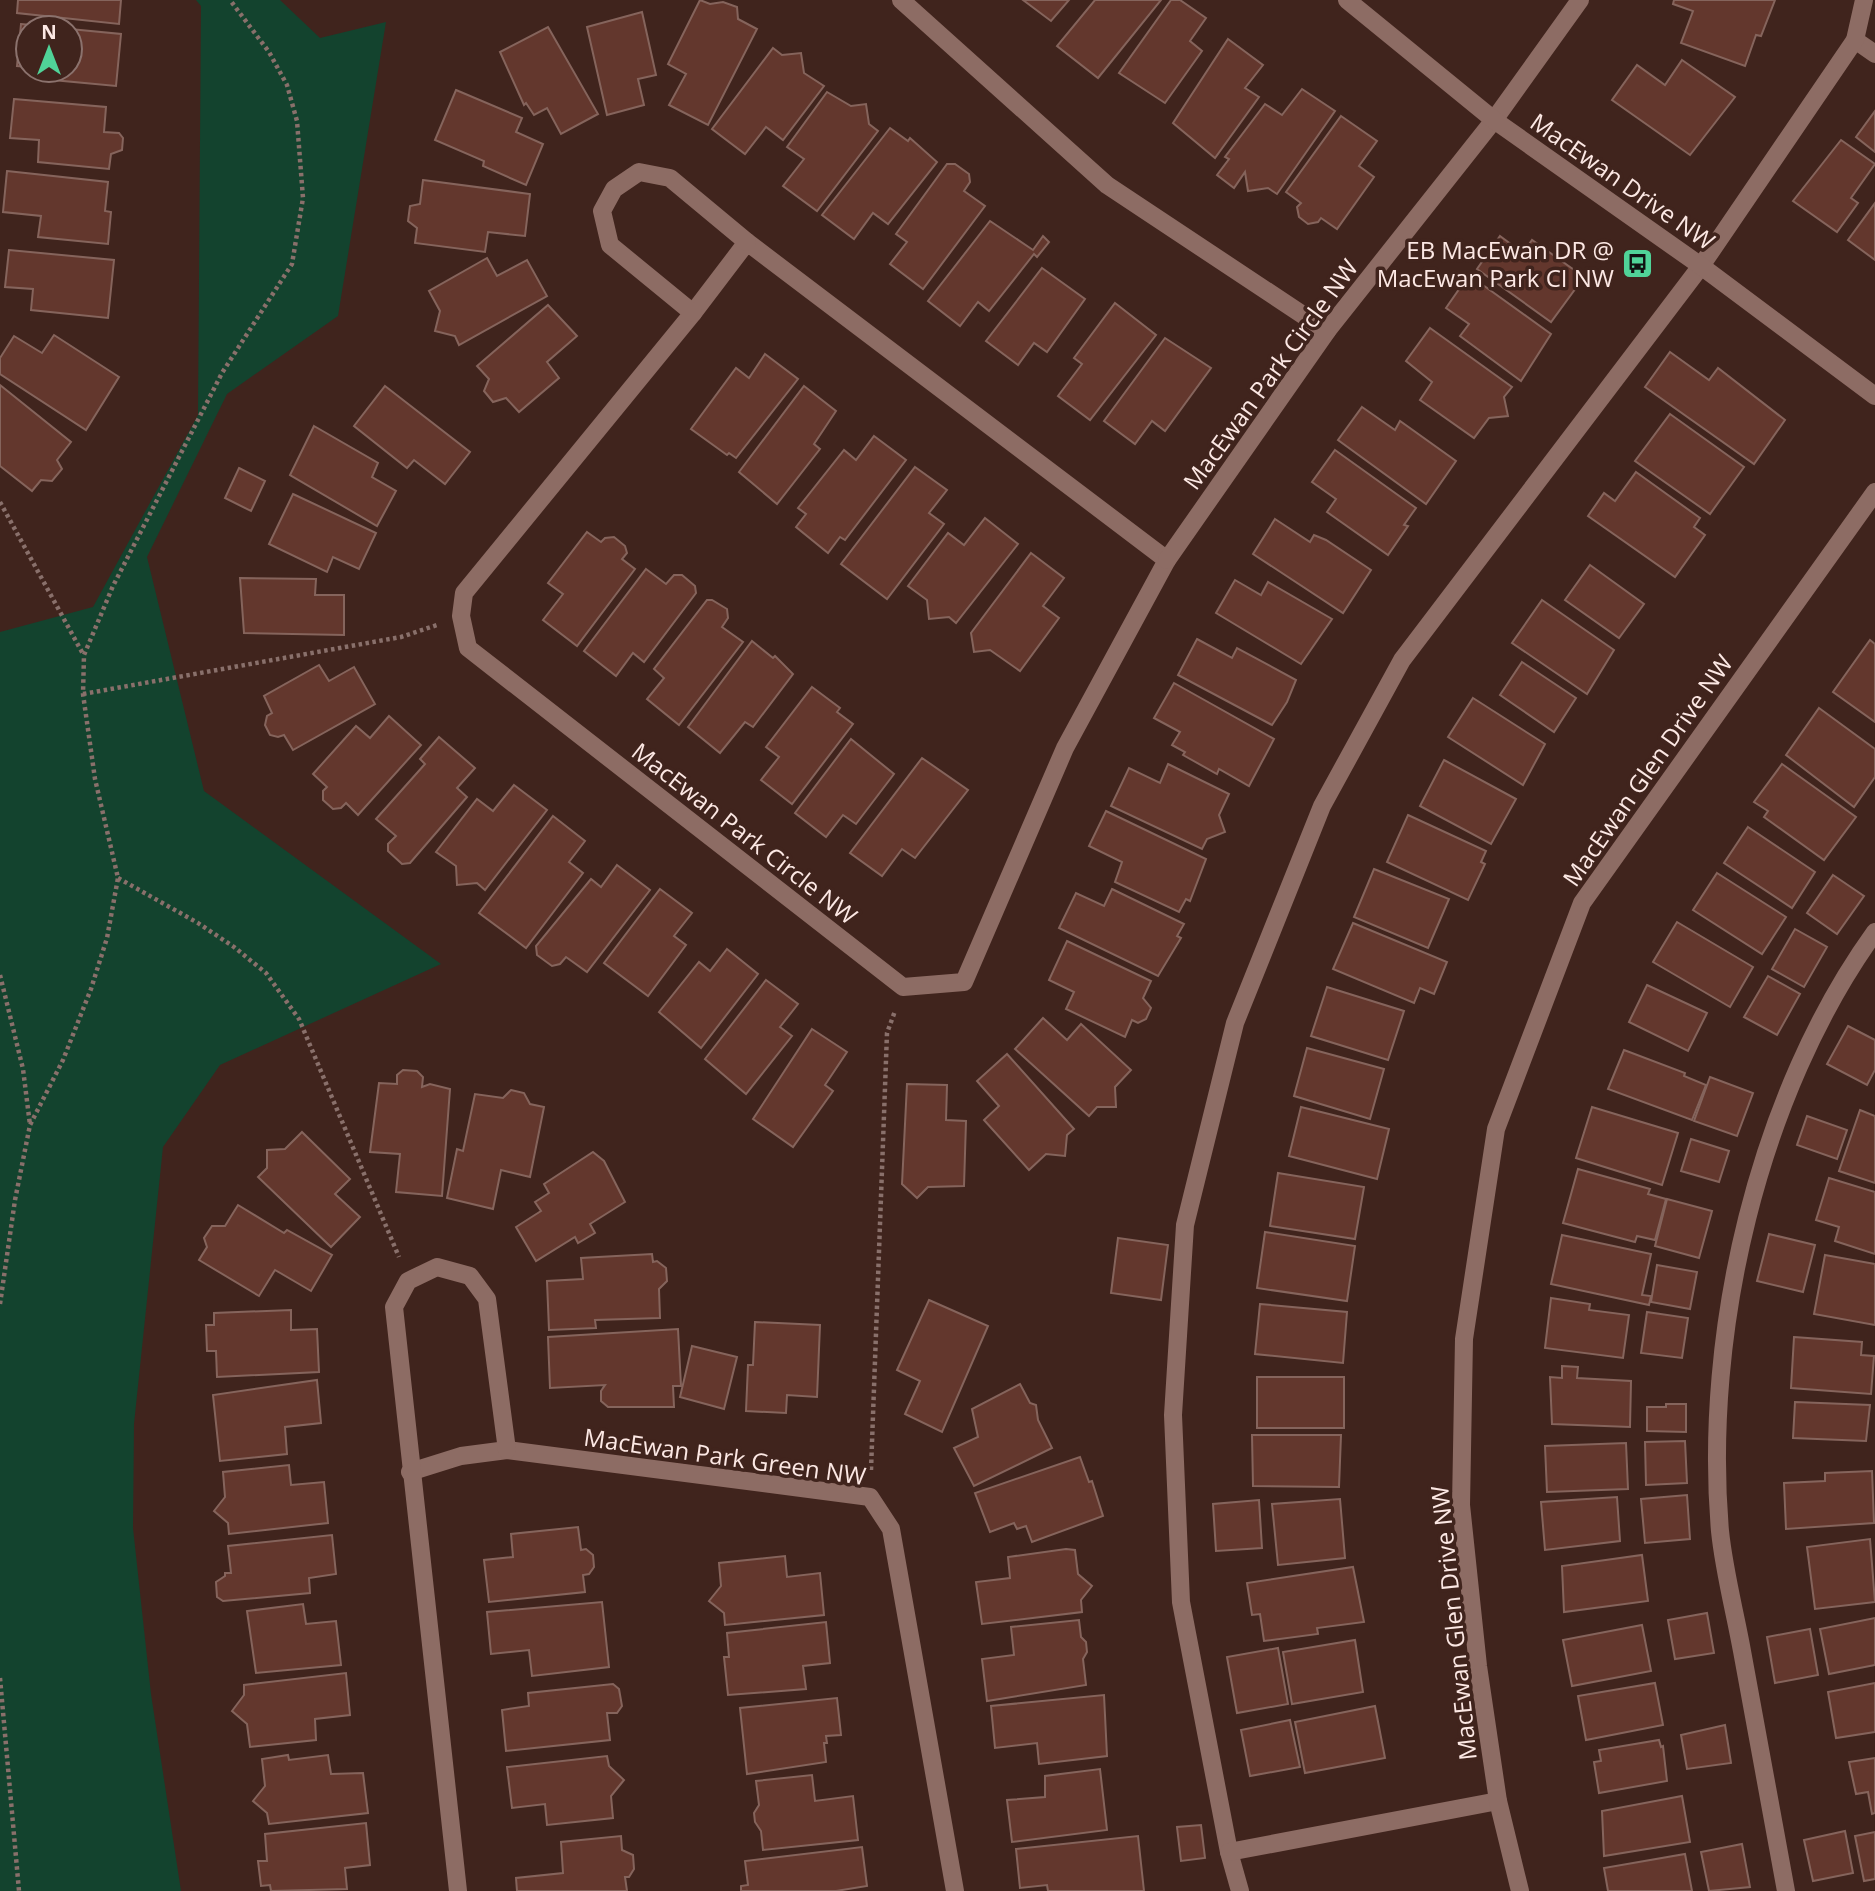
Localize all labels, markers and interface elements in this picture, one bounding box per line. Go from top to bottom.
north arrow [14,14,84,84]
text: N [41,19,57,45]
street label: MacEwan Drive NW [1524,105,1722,257]
place label: EB MacEwan DR @ MacEwan Park CI NW [1377,233,1614,294]
bus stop icon: EB MacEwan DR @ MacEwan Park CI NW [1620,246,1654,280]
street label: MacEwan Park Circle NW [1175,252,1365,496]
street label: MacEwan Glen Drive NW [1554,648,1740,892]
street label: MacEwan Park Circle NW [625,735,865,931]
street label: MacEwan Park Green NW [582,1420,868,1492]
street label: MacEwan Glen Drive NW [1422,1484,1484,1762]

